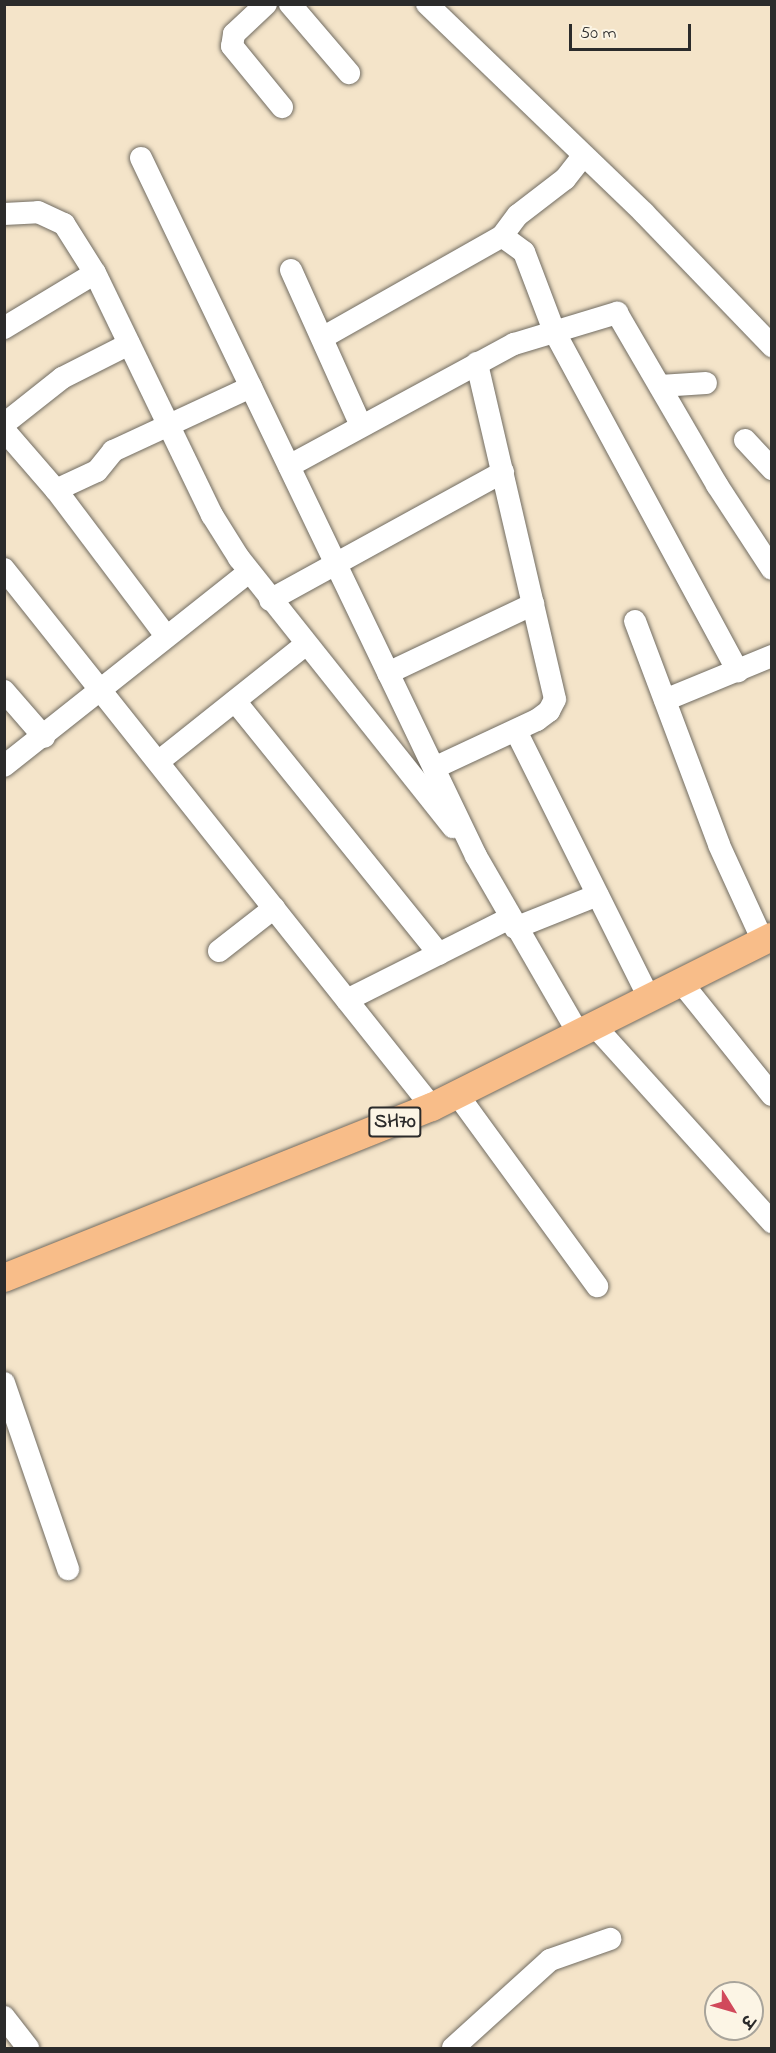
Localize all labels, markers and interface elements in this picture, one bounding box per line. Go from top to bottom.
scale bar [572,12,694,50]
text: 50 m [580,21,617,47]
road number: SH70 [368,1105,422,1139]
north arrow [704,1981,764,2041]
text: उ [734,2009,760,2032]

